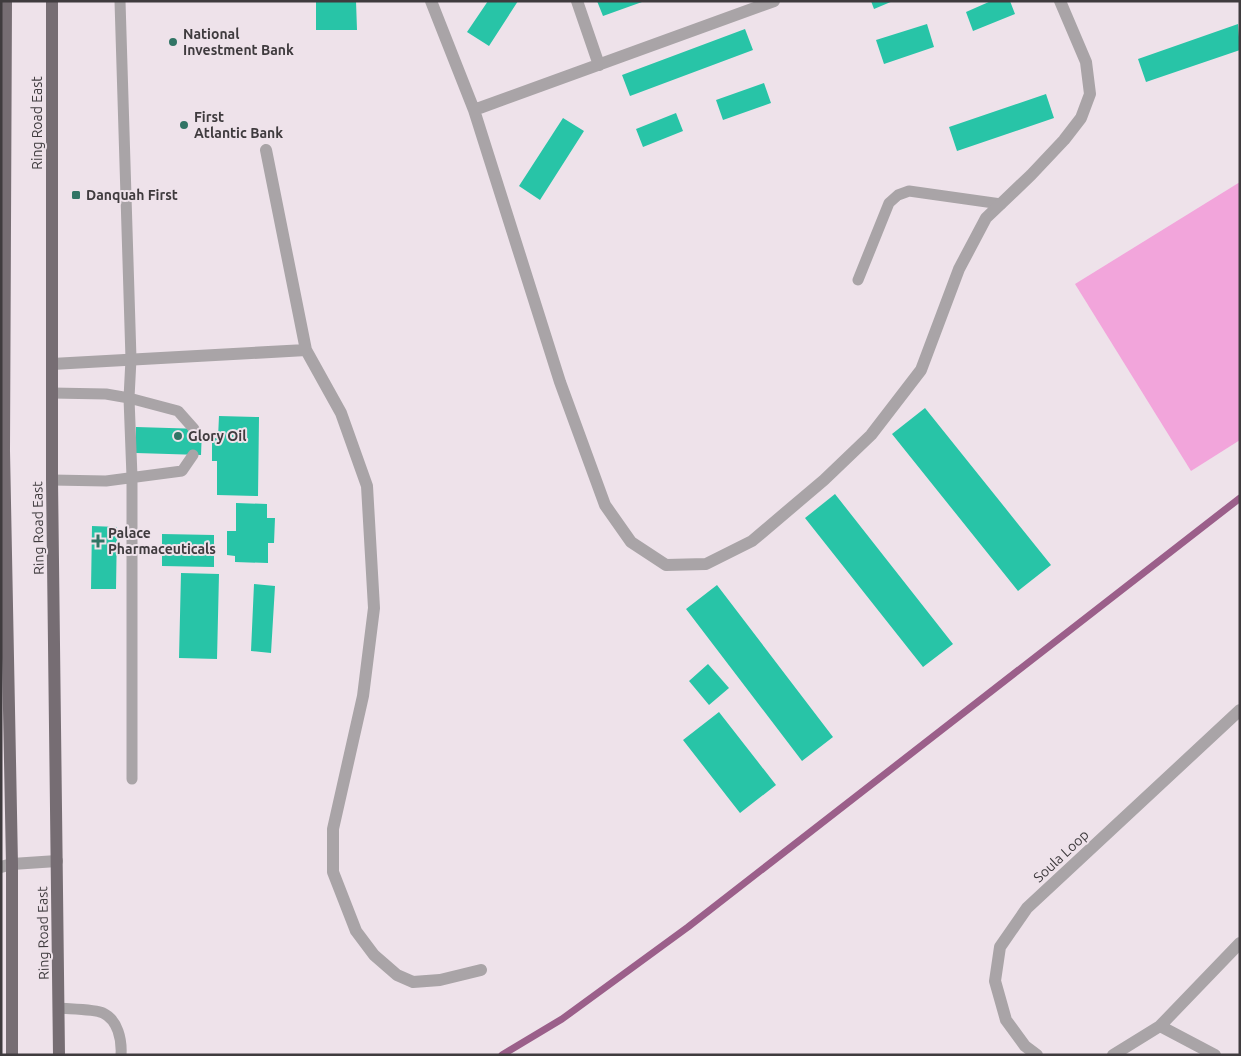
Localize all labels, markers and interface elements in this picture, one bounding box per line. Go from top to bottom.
place label: National Investment Bank [183,26,294,58]
marker: National Investment Bank [167,36,179,48]
street label: Ring Road East [29,76,45,170]
place label: First Atlantic Bank [194,109,283,141]
marker: First Atlantic Bank [178,119,190,131]
place label: Danquah First [86,187,178,203]
marker: Danquah First [70,189,82,201]
place label: Glory Oil [188,428,246,444]
marker: Glory Oil [172,430,184,442]
street label: Ring Road East [29,481,47,575]
place label: Palace Pharmaceuticals [108,525,216,557]
marker: Palace Pharmaceuticals [92,535,104,547]
street label: Soula Loop [1030,827,1092,885]
street label: Ring Road East [34,886,52,980]

